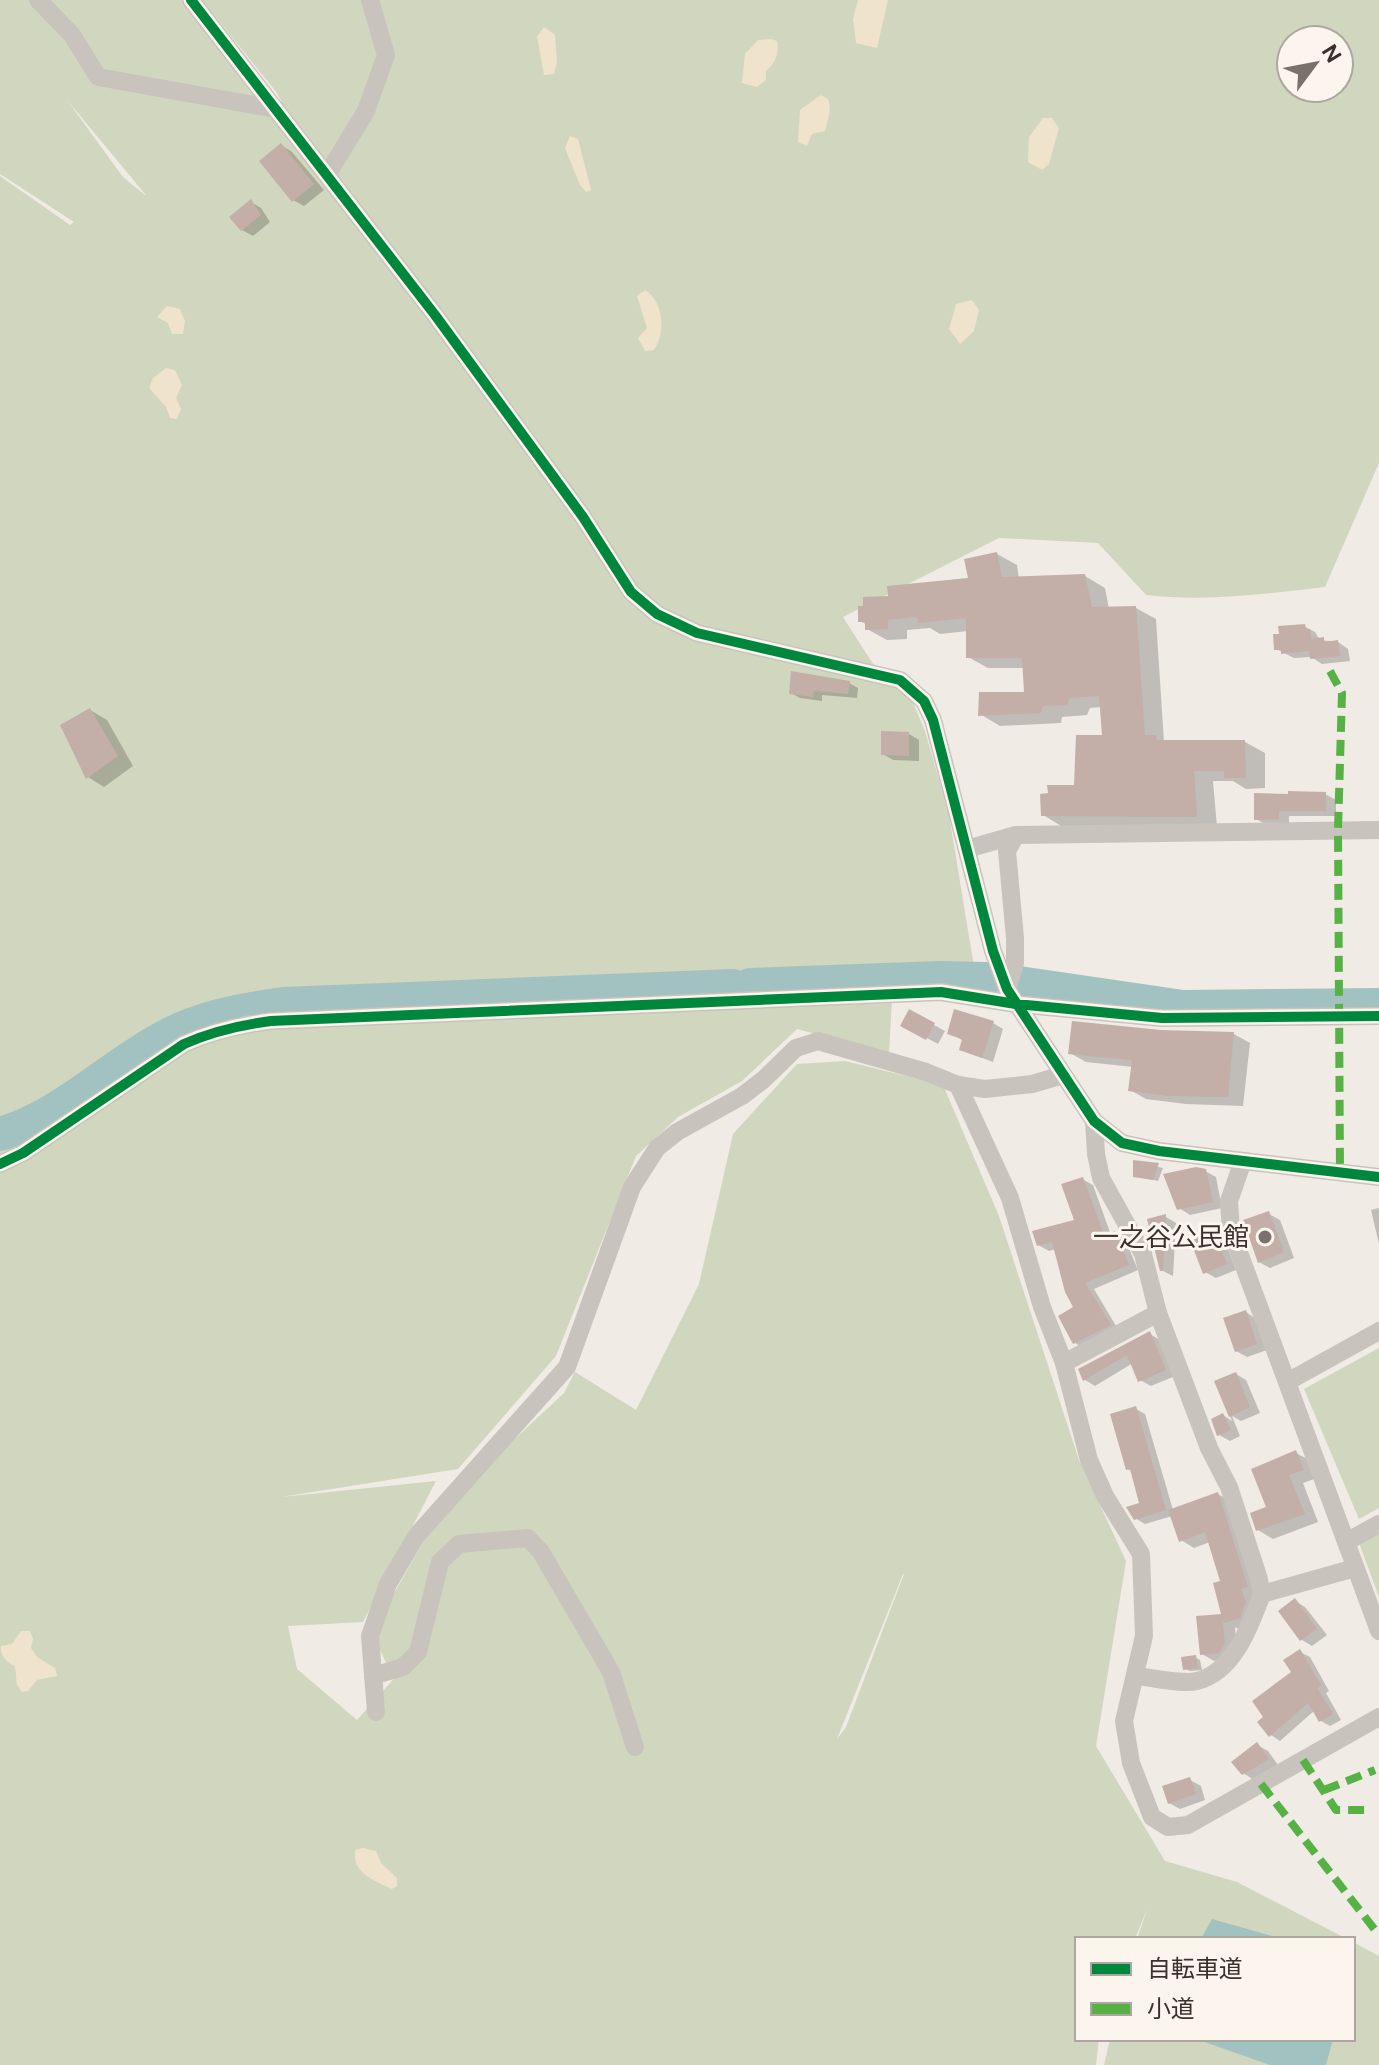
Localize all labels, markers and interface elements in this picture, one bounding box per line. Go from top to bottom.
north arrow [1275,24,1355,104]
text: N [1315,39,1348,68]
place label: 一之谷公民館 [1093,1220,1249,1254]
marker: 一之谷公民館 [1256,1228,1274,1246]
legend [1075,1937,1355,2041]
text: 自転車道 [1147,1953,1243,1984]
text: 小道 [1147,1993,1195,2024]

